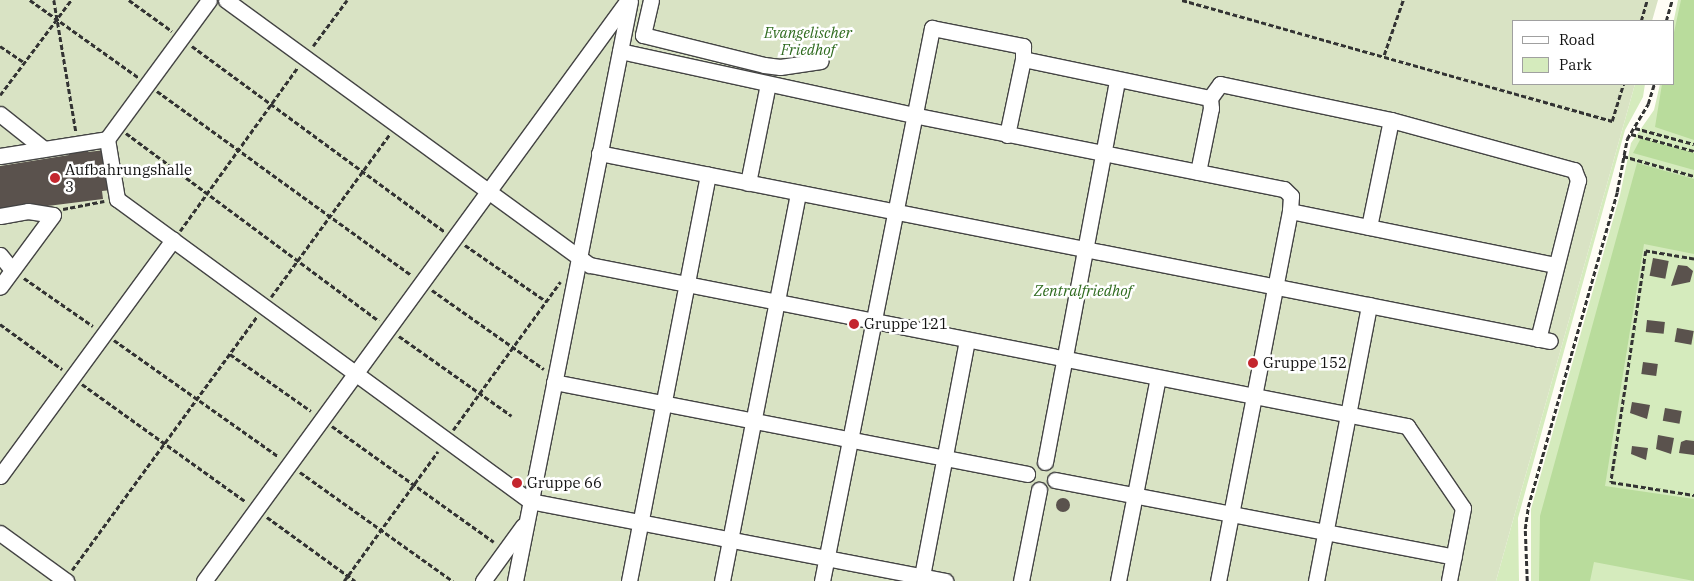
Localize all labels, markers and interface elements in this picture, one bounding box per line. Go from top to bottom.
legend [1512,20,1674,85]
park label: Evangelischer Friedhof [764,23,852,58]
text: Road [1559,30,1595,49]
text: Park [1559,55,1592,74]
place label: Aufbahrungshalle 3 [65,160,192,195]
marker: Aufbahrungshalle 3 [49,172,61,184]
park label: Zentralfriedhof [1034,282,1132,300]
place label: Gruppe 121 [864,315,948,333]
marker: Gruppe 121 [848,318,860,330]
place label: Gruppe 152 [1263,354,1347,372]
marker: Gruppe 152 [1247,357,1259,369]
place label: Gruppe 66 [527,474,602,492]
marker: Gruppe 66 [511,477,523,489]

